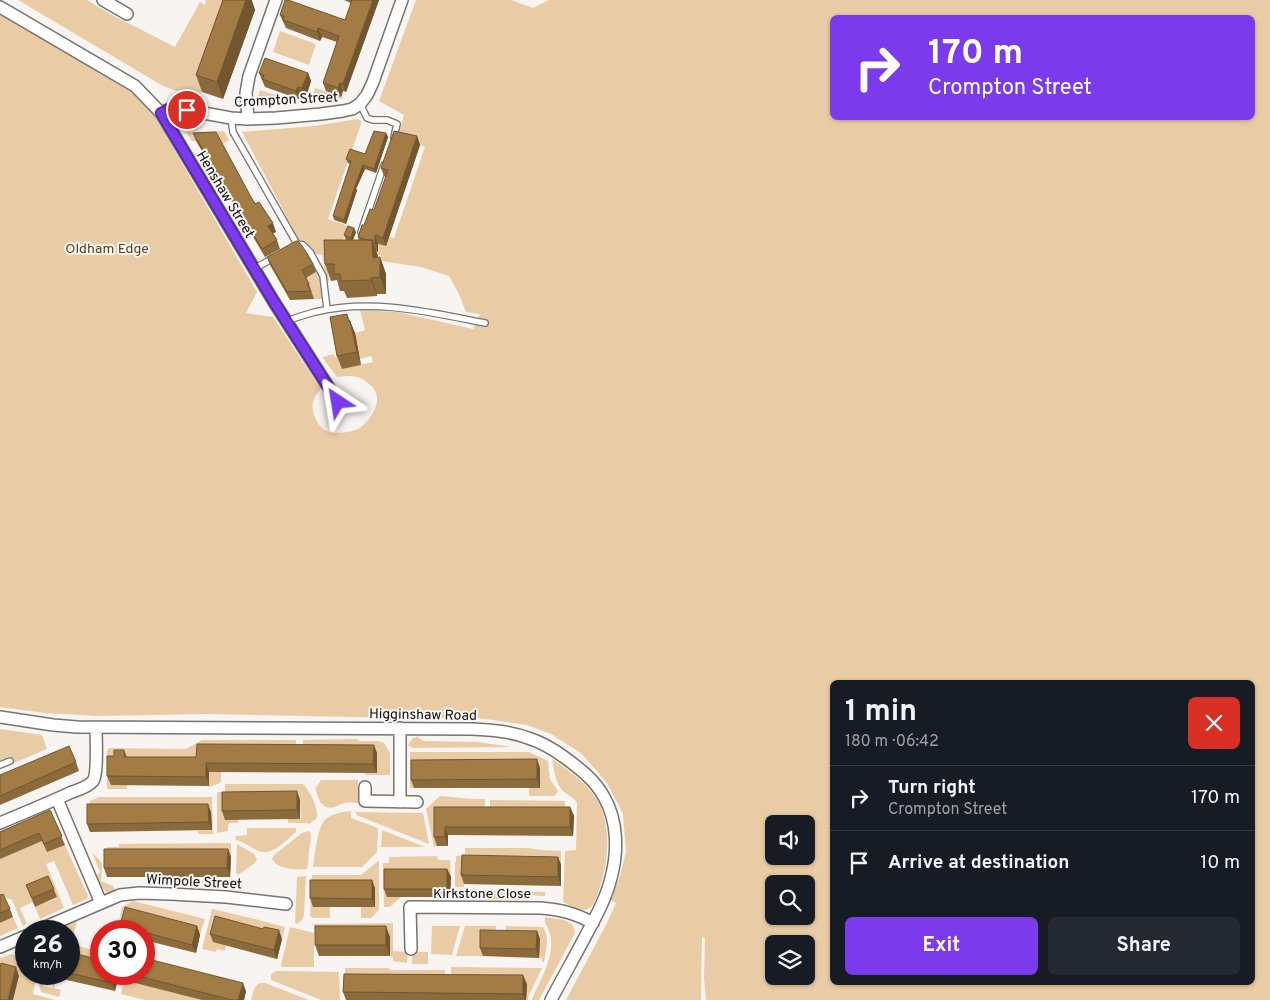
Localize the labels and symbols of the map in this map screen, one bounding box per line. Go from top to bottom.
pin [166,89,208,131]
street label: Crompton Street [234,89,339,112]
street label: Henshaw Street [192,148,257,242]
park label: Oldham Edge [65,241,149,258]
position arrow [311,375,363,427]
street label: Higginshaw Road [369,706,477,725]
street label: Wimpole Street [145,871,242,894]
street label: Kirkstone Close [433,886,531,903]
speed limit sign: 30 [90,920,155,985]

